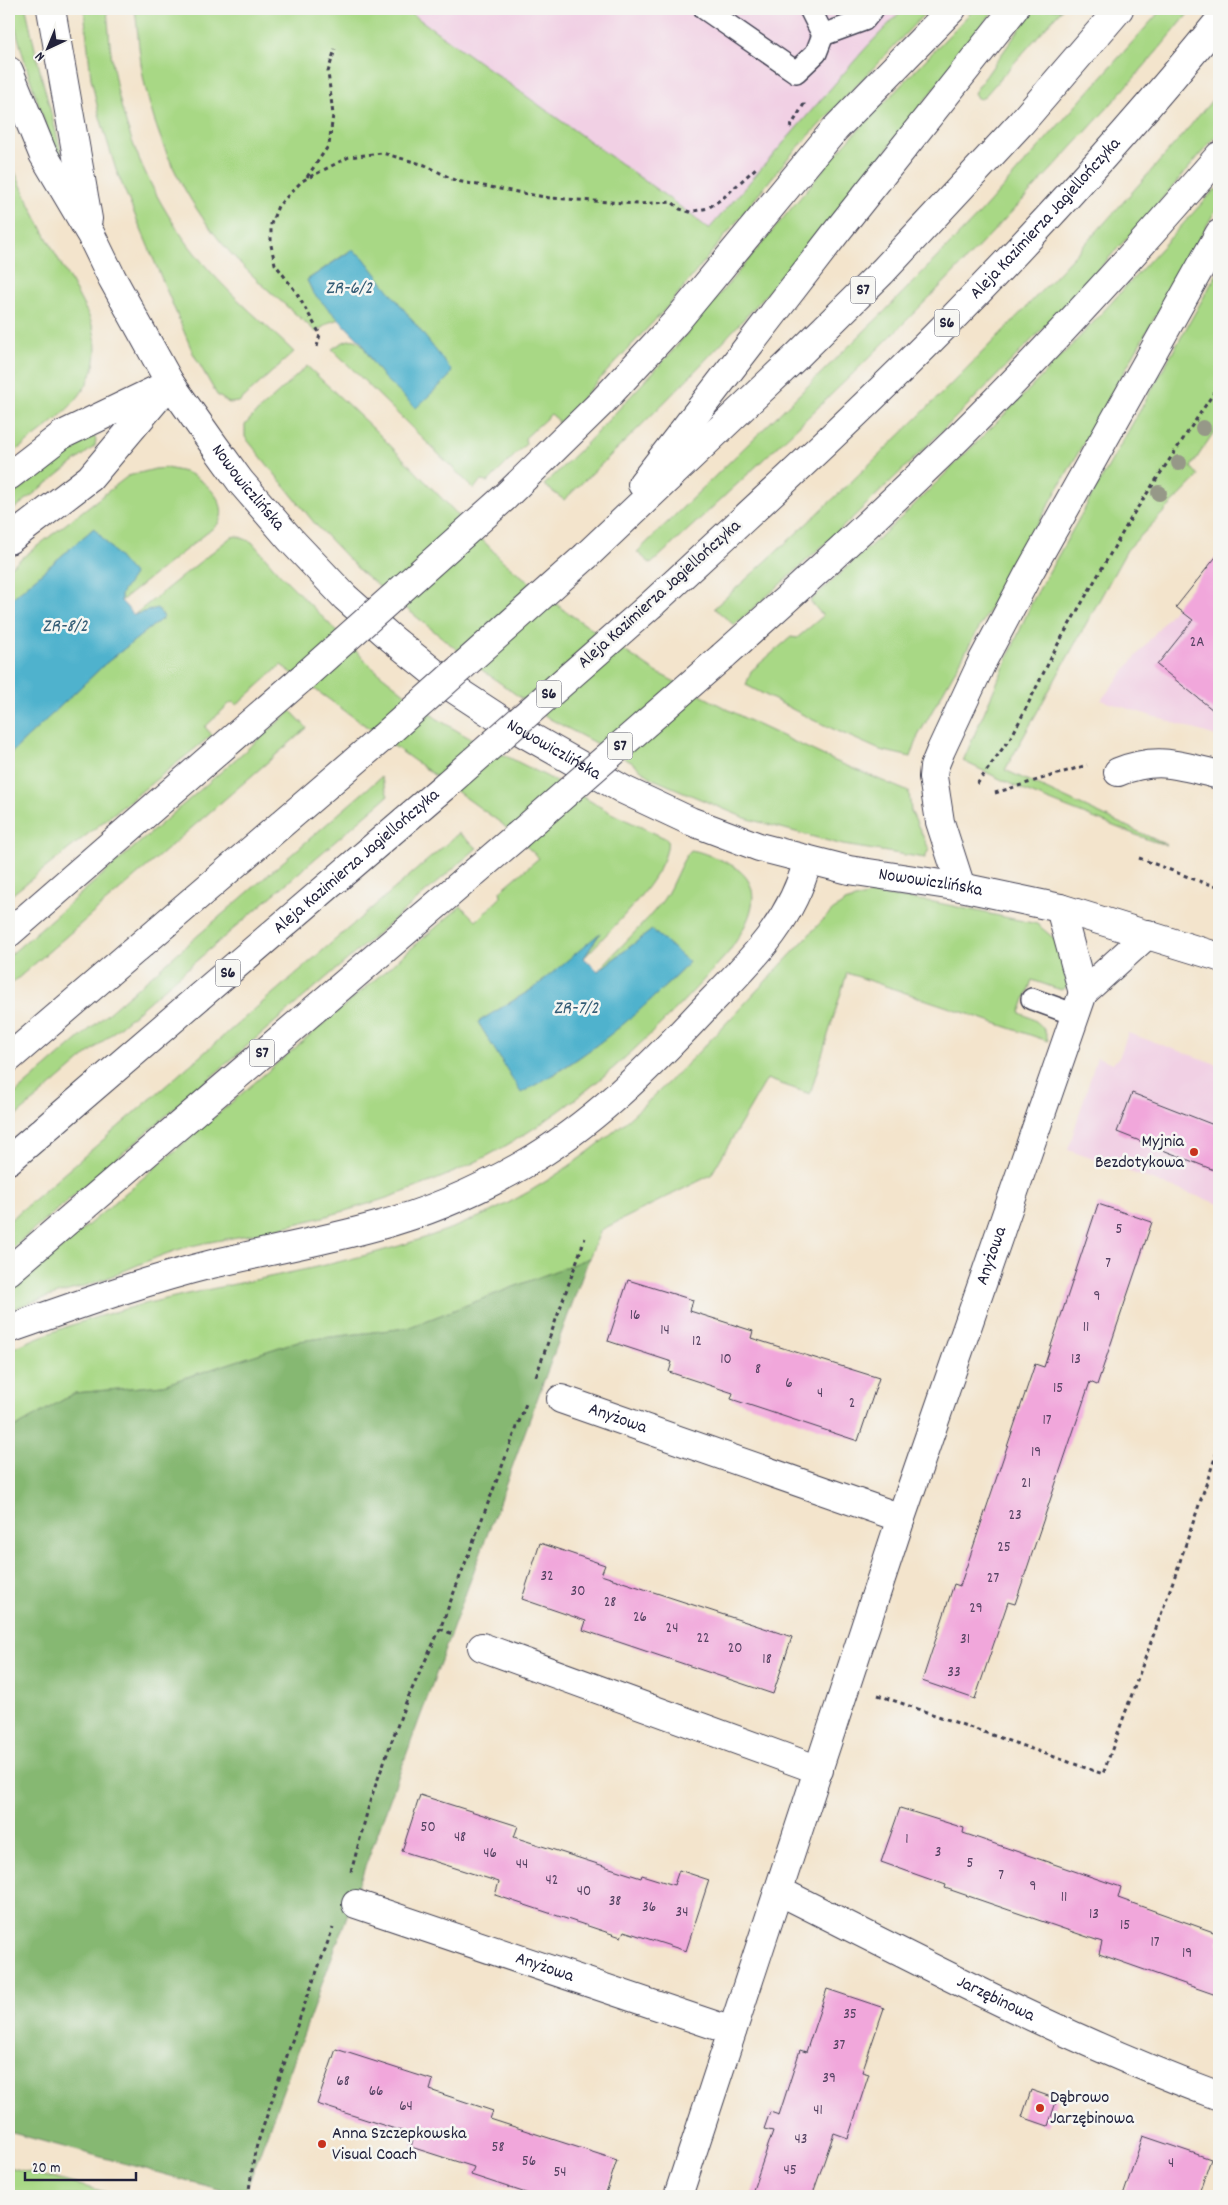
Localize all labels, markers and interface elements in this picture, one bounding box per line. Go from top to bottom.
north arrow [22,22,72,72]
text: N [31,46,50,66]
street label: Aleja Kazimierza Jagiellończyka [964,132,1127,305]
water label: ZR-6/2 [325,276,373,303]
road number: S7 [850,276,876,304]
road number: S6 [934,309,960,336]
street label: Nowowiczlińska [205,439,291,537]
street label: Aleja Kazimierza Jagiellończyka [573,514,748,675]
water label: ZR-8/2 [42,614,88,641]
house number: 2A [1190,632,1204,654]
road number: S6 [536,681,562,708]
street label: Nowowiczlińska [502,713,606,787]
road number: S7 [608,732,632,759]
street label: Aleja Kazimierza Jagiellończyka [268,783,446,940]
street label: Nowowiczlińska [877,862,985,904]
road number: S6 [216,960,240,986]
water label: ZR-7/2 [553,996,599,1023]
road number: S7 [250,1040,274,1066]
place label: Myjnia Bezdotykowa [1095,1130,1185,1176]
marker: Myjnia Bezdotykowa [1188,1146,1200,1158]
house number: 5 [1116,1219,1123,1241]
street label: Anyżowa [970,1223,1014,1289]
house number: 7 [1105,1253,1111,1275]
house number: 9 [1094,1286,1100,1308]
house number: 16 [630,1305,640,1327]
house number: 11 [1083,1317,1089,1339]
house number: 14 [660,1320,670,1342]
house number: 12 [692,1331,702,1353]
house number: 10 [720,1349,732,1371]
house number: 13 [1071,1349,1081,1371]
house number: 8 [755,1359,761,1381]
house number: 6 [785,1373,793,1395]
house number: 15 [1053,1378,1063,1400]
house number: 4 [817,1383,823,1405]
house number: 2 [849,1393,855,1415]
street label: Anyżowa [585,1397,651,1441]
house number: 17 [1042,1410,1052,1432]
house number: 19 [1031,1442,1041,1464]
house number: 21 [1021,1473,1031,1495]
house number: 23 [1008,1505,1022,1527]
house number: 25 [997,1537,1011,1559]
house number: 32 [540,1566,554,1588]
house number: 27 [987,1568,999,1590]
house number: 30 [571,1581,585,1603]
house number: 28 [604,1592,616,1614]
house number: 29 [969,1598,983,1620]
house number: 26 [633,1607,647,1629]
house number: 24 [666,1618,678,1640]
house number: 22 [696,1628,710,1650]
house number: 31 [960,1629,970,1651]
house number: 20 [728,1638,742,1660]
house number: 18 [762,1649,772,1671]
house number: 33 [947,1662,961,1684]
house number: 50 [420,1817,436,1839]
house number: 48 [454,1827,466,1849]
house number: 1 [905,1829,909,1851]
house number: 3 [935,1842,941,1864]
house number: 46 [483,1843,497,1865]
house number: 5 [967,1853,974,1875]
house number: 44 [516,1854,528,1876]
house number: 7 [998,1865,1004,1887]
house number: 42 [546,1870,558,1892]
house number: 9 [1030,1876,1036,1898]
house number: 40 [577,1881,591,1903]
house number: 11 [1061,1887,1067,1909]
house number: 38 [609,1891,621,1913]
house number: 36 [642,1897,656,1919]
house number: 34 [676,1902,688,1924]
house number: 13 [1089,1904,1099,1926]
house number: 15 [1120,1915,1130,1937]
house number: 17 [1150,1932,1160,1954]
house number: 19 [1182,1943,1192,1965]
street label: Anyżowa [512,1946,578,1989]
street label: Jarzębinowa [952,1970,1039,2029]
house number: 35 [843,2004,857,2026]
house number: 37 [833,2035,845,2057]
house number: 39 [822,2068,836,2090]
house number: 68 [336,2071,350,2093]
house number: 66 [369,2081,383,2103]
place label: Dąbrowo Jarzębinowa [1050,2086,1134,2132]
house number: 64 [399,2096,413,2118]
house number: 41 [813,2100,823,2122]
marker: Dąbrowo Jarzębinowa [1034,2102,1046,2114]
place label: Anna Szczepkowska Visual Coach [332,2122,467,2168]
house number: 43 [795,2129,807,2151]
house number: 58 [492,2137,504,2159]
marker: Anna Szczepkowska Visual Coach [316,2138,328,2150]
scale bar [25,2150,136,2182]
house number: 56 [522,2151,536,2173]
house number: 4 [1168,2153,1174,2175]
text: 20 m [32,2158,60,2180]
house number: 45 [783,2160,797,2182]
house number: 54 [553,2162,567,2184]

